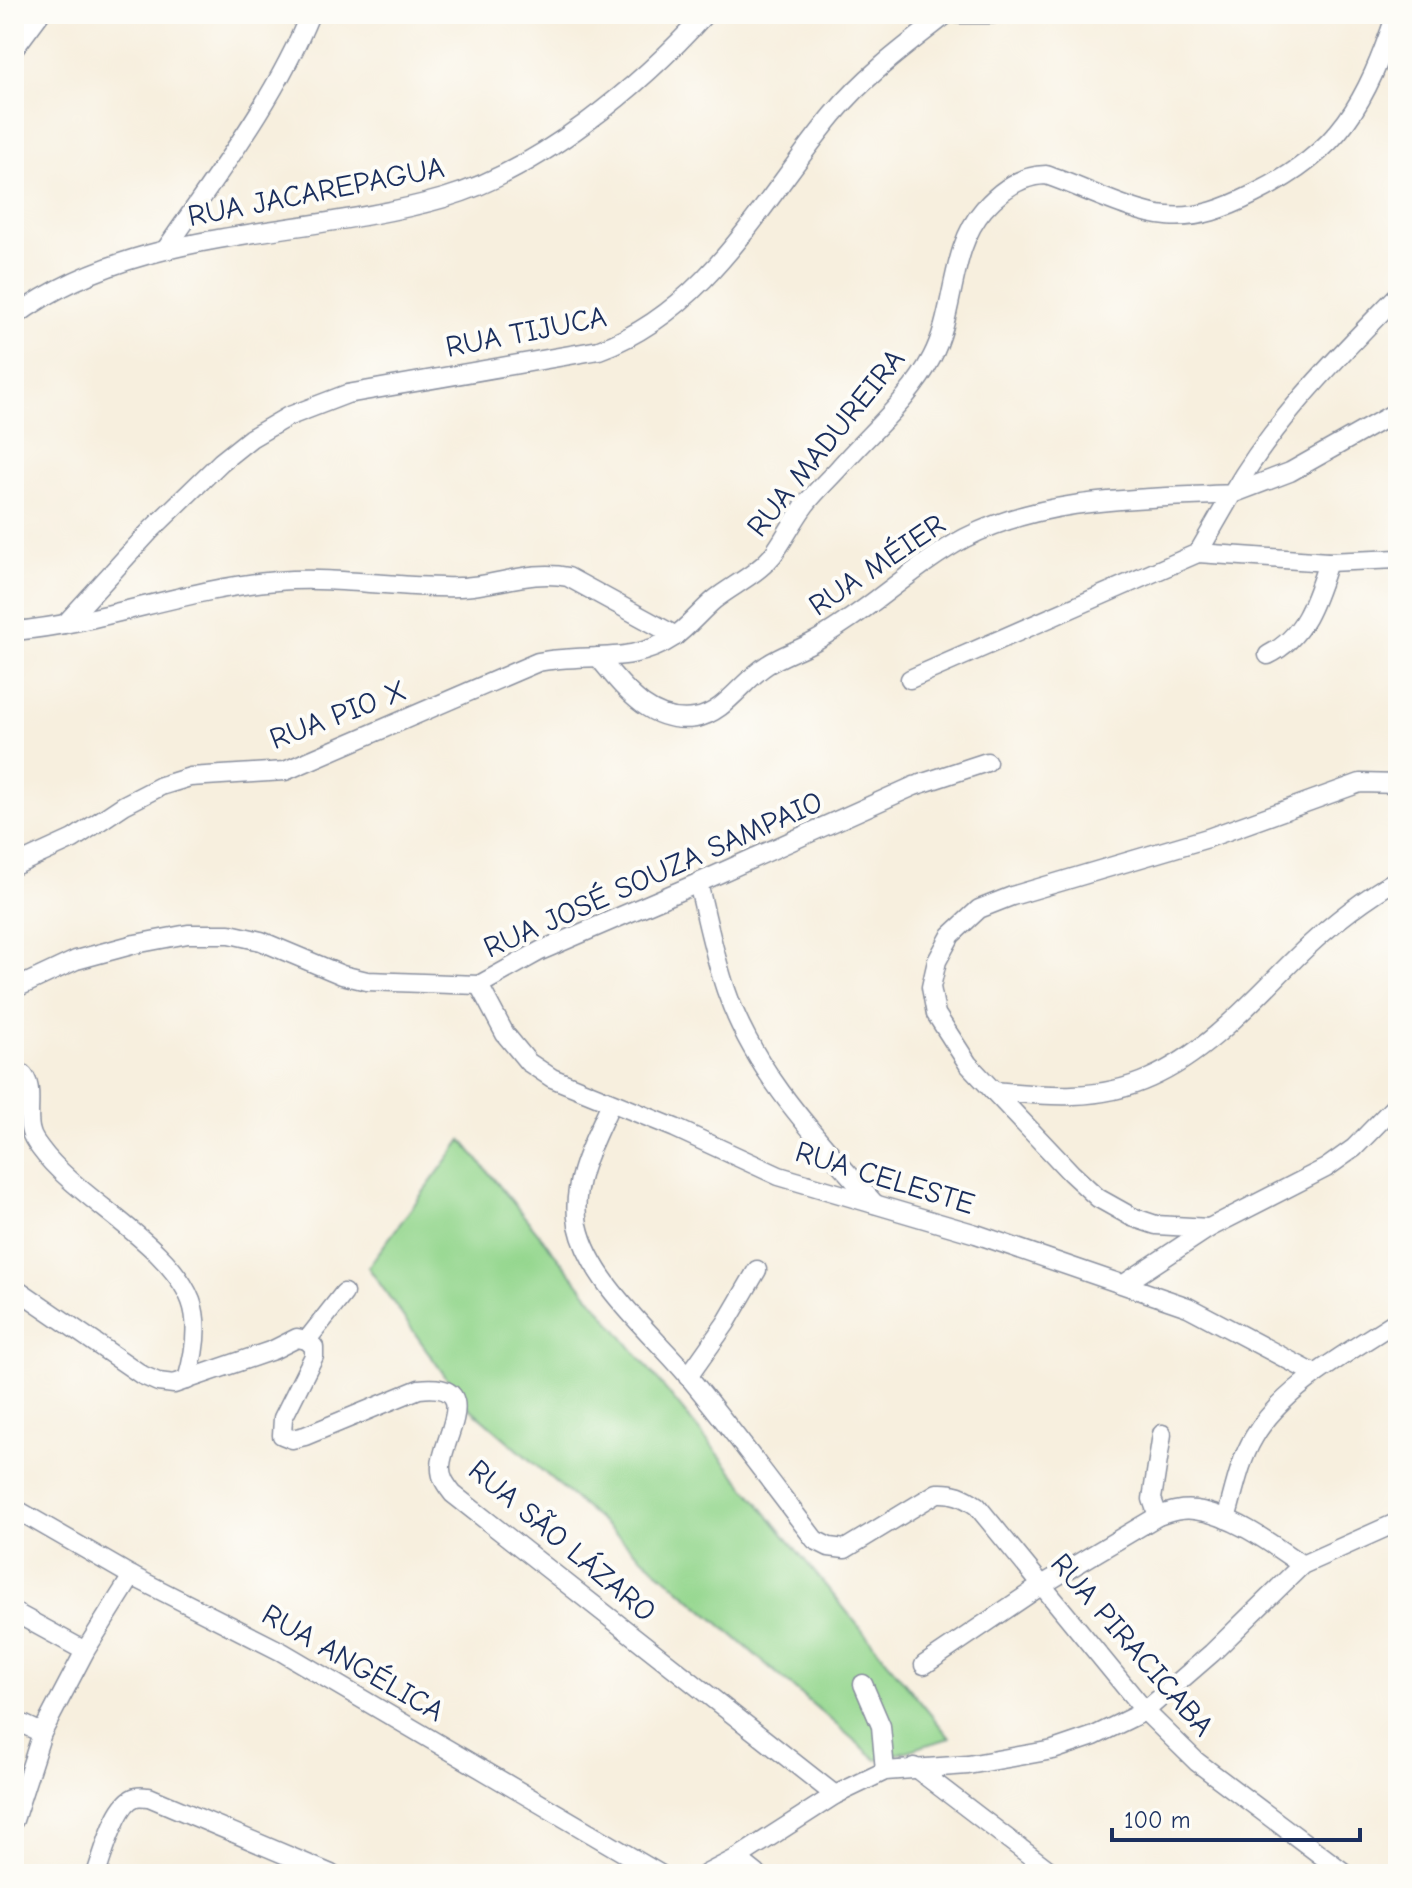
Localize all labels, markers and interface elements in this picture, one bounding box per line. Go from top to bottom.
street label: RUA JACAREPAGUA [185,150,447,234]
street label: RUA TIJUCA [443,299,609,365]
street label: RUA MADUREIRA [740,342,912,544]
street label: RUA MÉIER [802,507,952,623]
street label: RUA PIO X [265,673,411,757]
street label: RUA JOSÉ SOUZA SAMPAIO [478,784,828,966]
street label: RUA CELESTE [791,1134,979,1222]
street label: RUA SÃO LÁZARO [461,1452,663,1629]
street label: RUA PIRACICABA [1043,1547,1221,1743]
street label: RUA ANGÉLICA [256,1597,450,1729]
scale bar [1112,1792,1360,1842]
text: 100 m [1124,1806,1191,1834]

